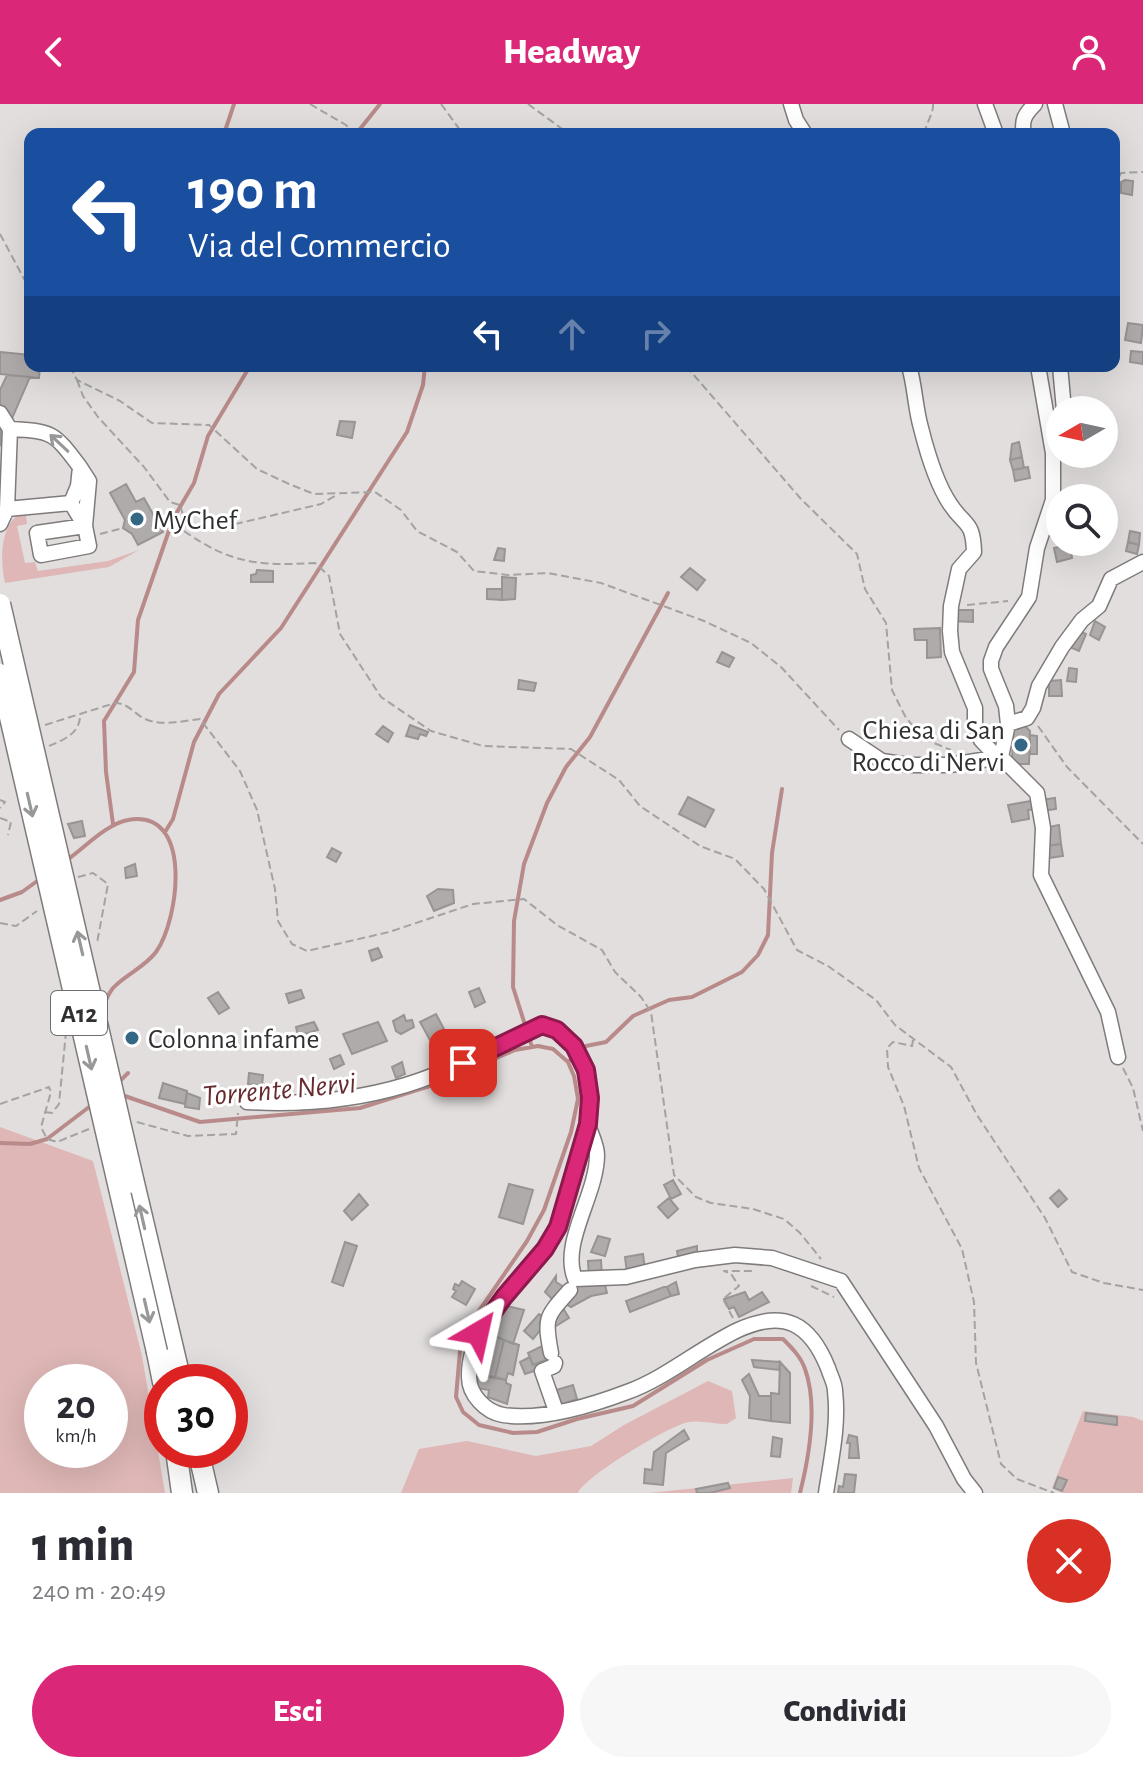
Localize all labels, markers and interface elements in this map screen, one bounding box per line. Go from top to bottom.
icon: back [32,30,76,74]
icon: person [1067,30,1111,74]
text: Headway [503,34,640,70]
icon: left [56,160,160,264]
text: 190 m [188,163,318,219]
text: Via del Commercio [188,228,451,264]
icon: left [466,312,510,356]
icon: ahead [550,312,594,356]
icon: right [634,312,678,356]
north arrow [1046,396,1118,468]
map controls [1046,396,1118,556]
one-way arrow [50,435,70,453]
button: search [1046,484,1118,556]
place label: MyChef [153,507,239,535]
marker: MyChef [128,510,146,528]
place label: Chiesa di San Rocco di Nervi [851,717,1005,777]
marker: Chiesa di San Rocco di Nervi [1012,736,1030,754]
one-way arrow [24,791,39,817]
one-way arrow [71,931,86,956]
road number: A12 [51,991,107,1035]
place label: Colonna infame [148,1026,319,1054]
marker: Colonna infame [123,1029,141,1047]
pin [429,1029,497,1097]
icon: arrive [441,1041,485,1085]
one-way arrow [82,1044,97,1070]
water label: Torrente Nervi [201,1068,357,1112]
one-way arrow [134,1205,149,1230]
position arrow [436,1291,520,1375]
one-way arrow [141,1298,156,1324]
speed limit sign: 30 [144,1364,248,1468]
text: 20 [56,1386,96,1426]
text: km/h [55,1426,97,1446]
button: close [1027,1519,1111,1603]
text: 1 min [32,1522,134,1570]
text: 240 m · 20:49 [32,1578,166,1604]
button: Esci [32,1665,564,1757]
button: Condividi [580,1665,1111,1757]

